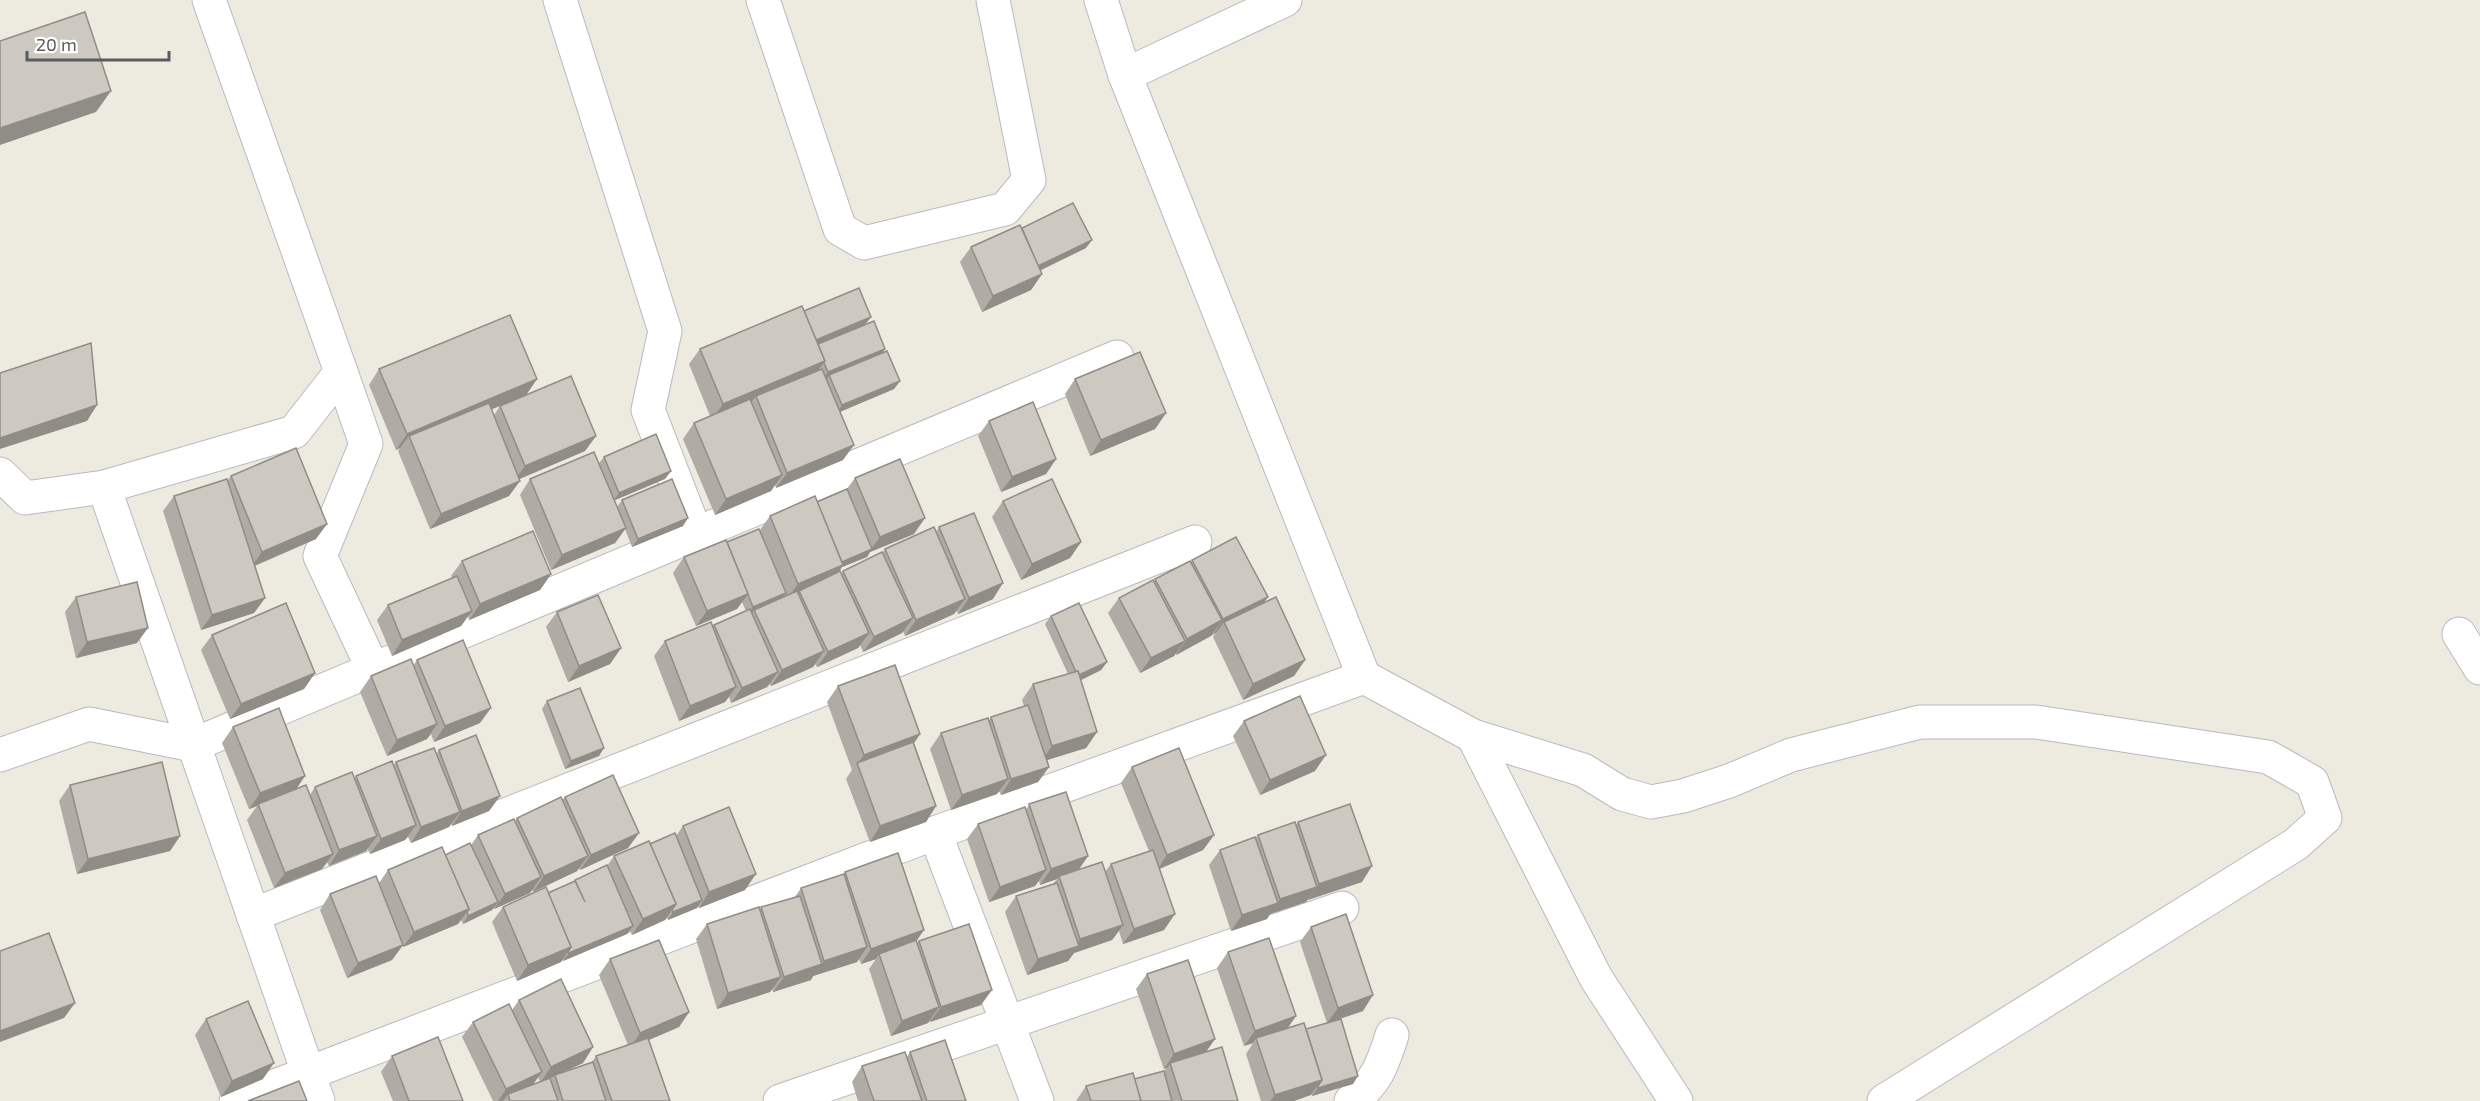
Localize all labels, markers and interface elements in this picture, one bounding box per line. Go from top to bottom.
scale bar [27,24,170,62]
text: 20 m [36,33,77,55]

